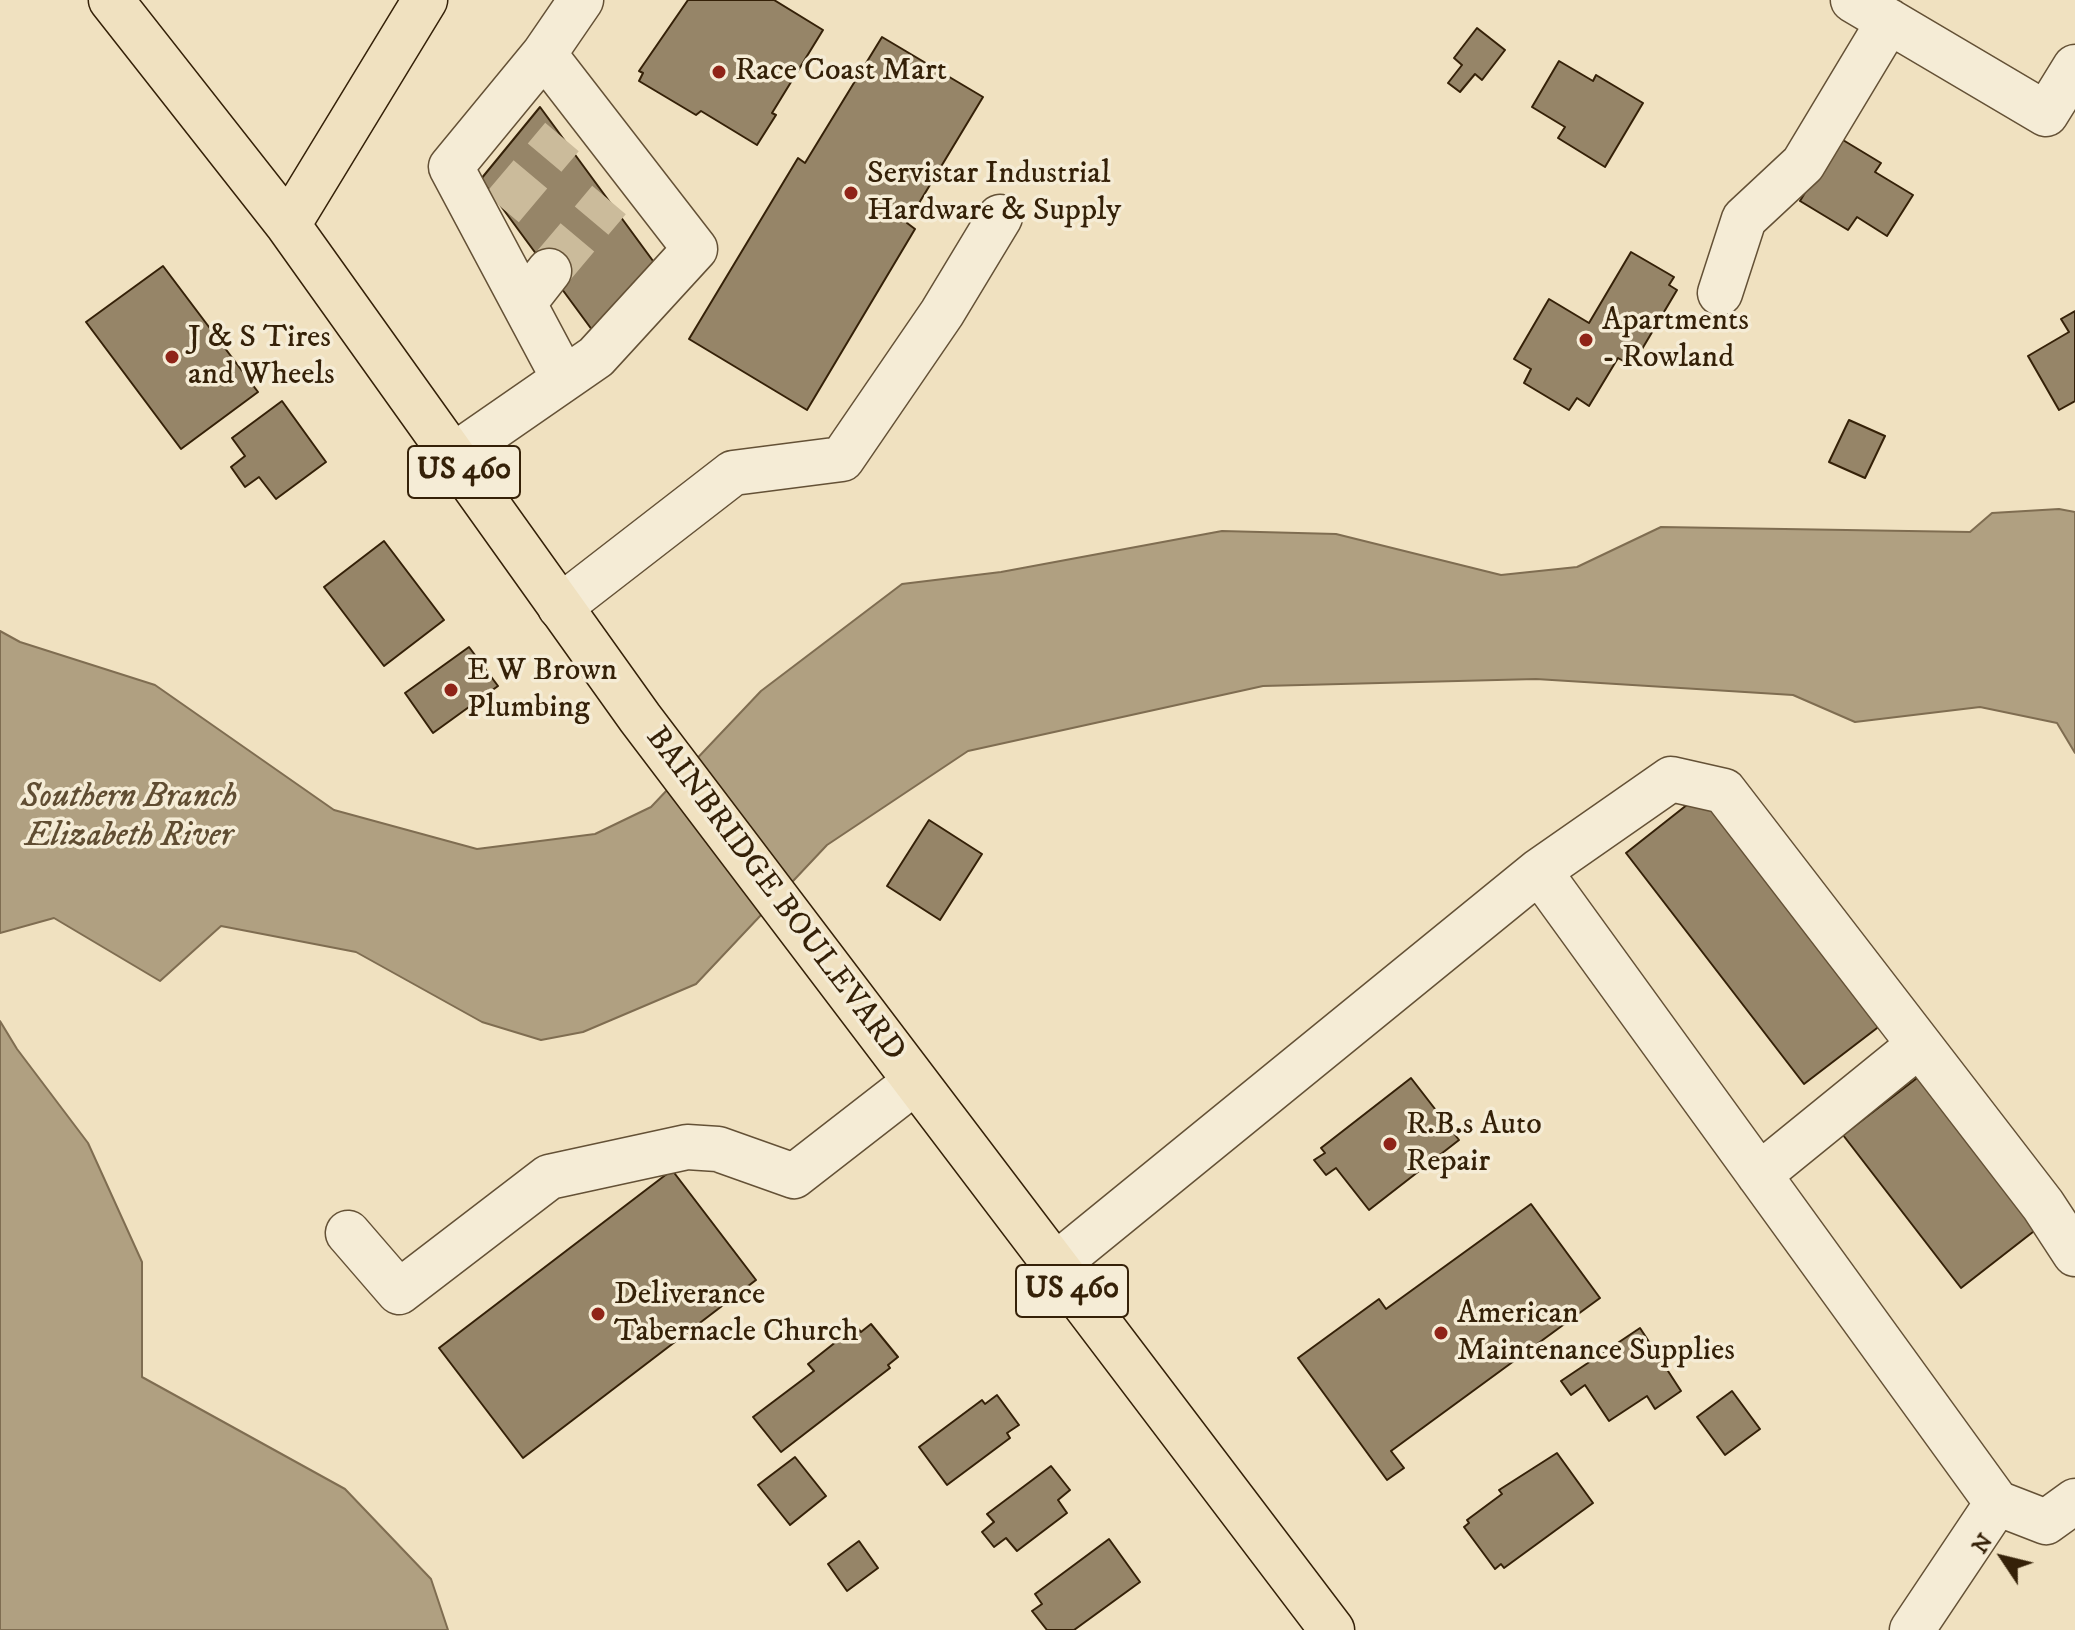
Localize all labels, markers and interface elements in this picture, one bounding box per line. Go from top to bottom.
place label: Race Coast Mart [735,53,947,91]
marker: Race Coast Mart [710,63,728,81]
place label: Servistar Industrial Hardware & Supply [867,156,1121,231]
marker: Servistar Industrial Hardware & Supply [842,184,860,202]
place label: Apartments - Rowland [1602,303,1749,378]
place label: J & S Tires and Wheels [188,320,335,395]
marker: Apartments - Rowland [1577,331,1595,349]
marker: J & S Tires and Wheels [163,348,181,366]
road number: US 460 [408,446,520,498]
place label: E W Brown Plumbing [467,653,617,728]
marker: E W Brown Plumbing [442,681,460,699]
street label: BAINBRIDGE BOULEVARD [636,721,912,1069]
water label: Southern Branch Elizabeth River [21,779,237,858]
place label: R.B.s Auto Repair [1406,1107,1542,1182]
marker: R.B.s Auto Repair [1381,1135,1399,1153]
road number: US 460 [1016,1265,1128,1317]
place label: Deliverance Tabernacle Church [614,1277,858,1352]
place label: American Maintenance Supplies [1457,1296,1735,1371]
marker: Deliverance Tabernacle Church [589,1305,607,1323]
marker: American Maintenance Supplies [1432,1324,1450,1342]
north arrow [1963,1518,2043,1598]
text: N [1967,1529,1999,1559]

